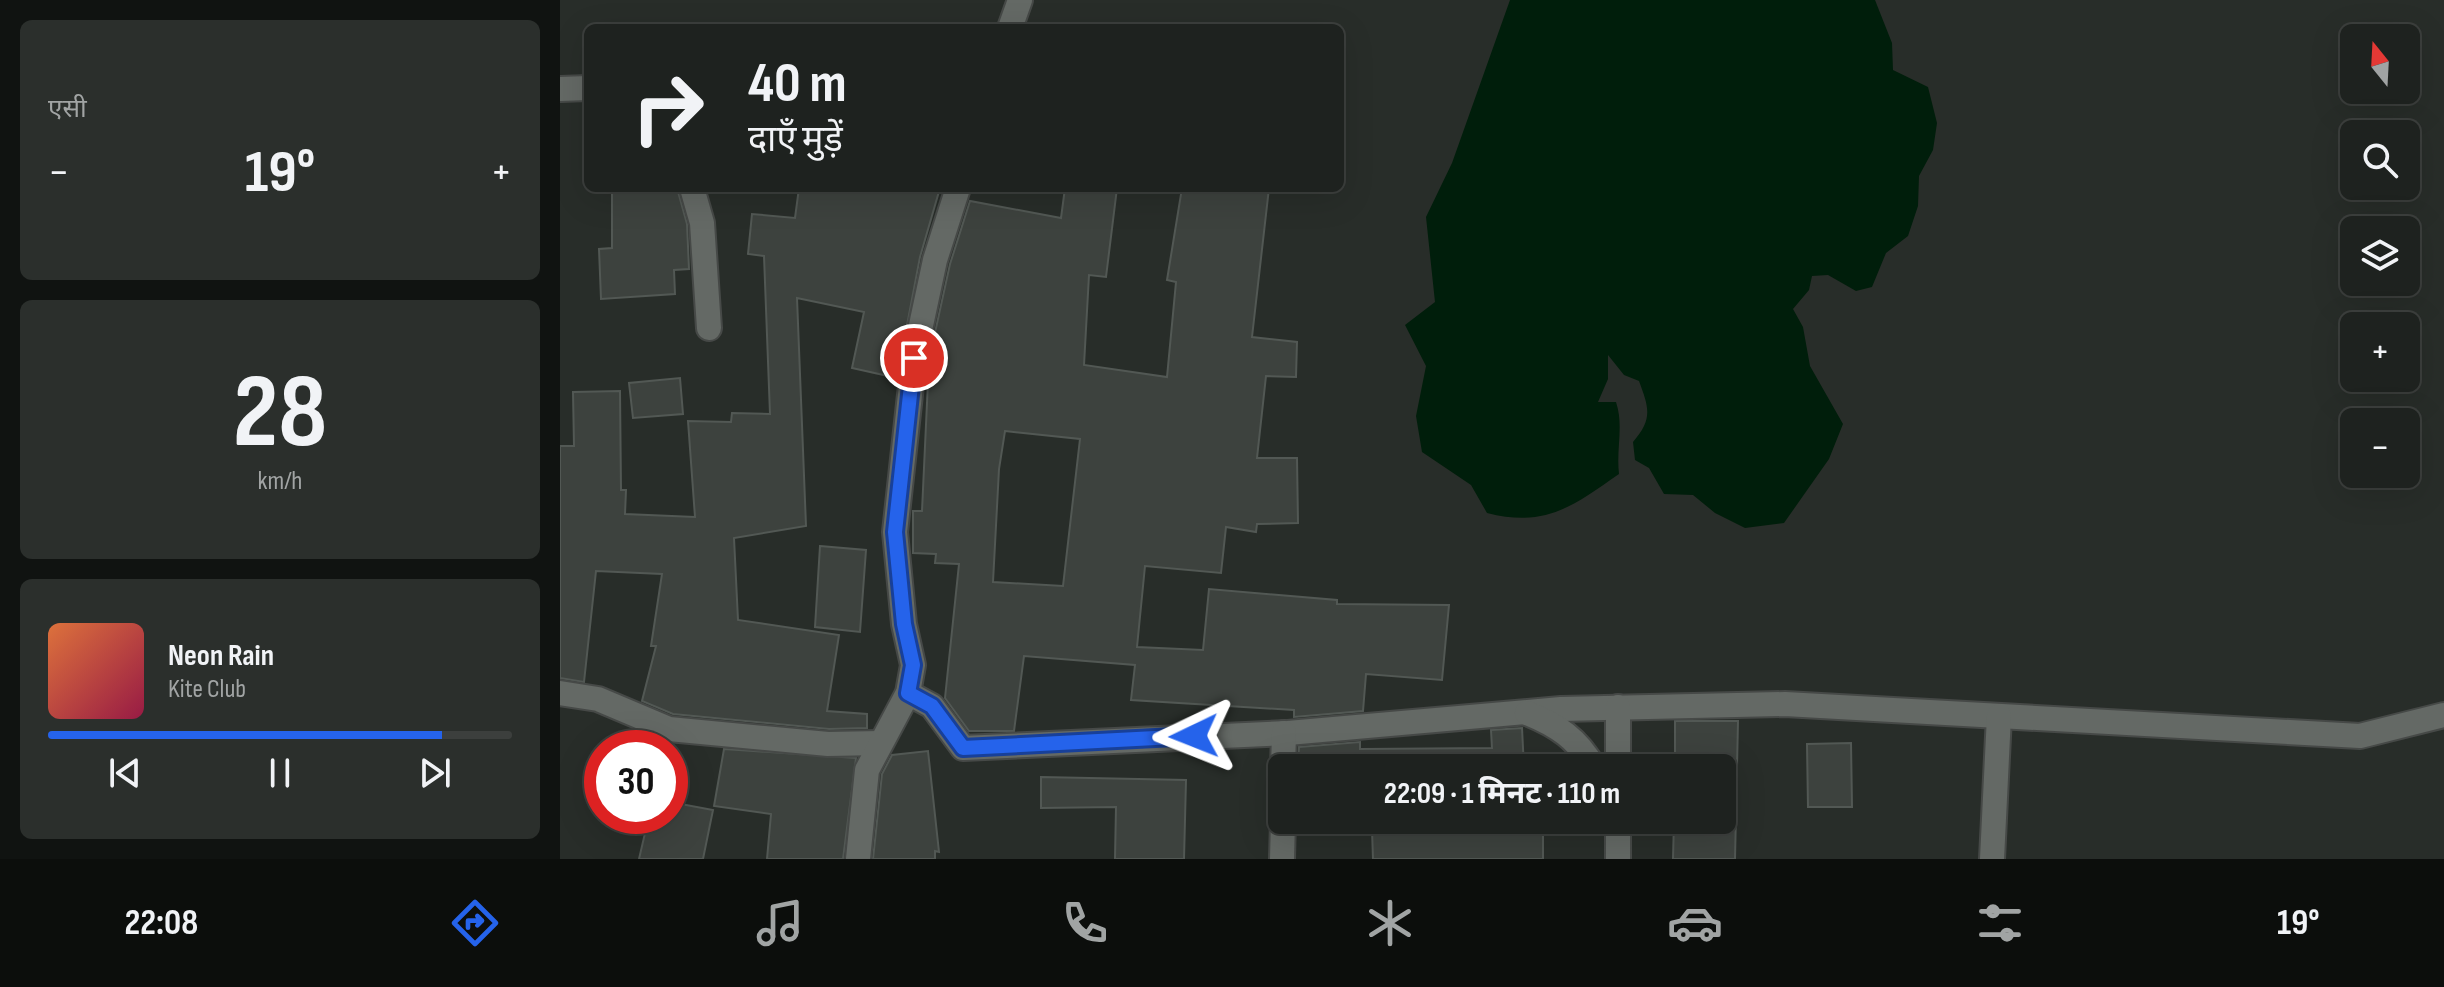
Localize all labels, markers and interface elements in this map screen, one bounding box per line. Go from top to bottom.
north arrow [2340,24,2420,104]
map controls [2340,24,2420,488]
text: 40 m [748,51,847,118]
icon: right [616,56,720,160]
text: एसी [48,94,87,125]
text: दाएँ मुड़ें [748,119,843,162]
button: search [2340,120,2420,200]
text: 19° [245,137,315,209]
text: − [48,146,70,199]
text: + [490,146,512,199]
button: layers [2340,216,2420,296]
button: + [2340,312,2420,392]
pin [880,324,948,392]
icon: arrive [892,336,936,380]
text: 28 [233,351,327,476]
button: − [2340,408,2420,488]
text: km/h [258,466,302,497]
text: Neon Rain [168,638,274,674]
text: Kite Club [168,674,246,705]
position arrow [1152,694,1236,778]
speed limit sign: 30 [584,730,688,834]
icon: previous [103,751,147,795]
icon: pause [258,751,302,795]
icon: next [413,751,457,795]
text: 22:09 · 1 मिनट · 110 m [1384,776,1620,812]
icon: directions [447,895,503,951]
icon: music [752,895,808,951]
icon: phone [1057,895,1113,951]
icon: climate [1362,895,1418,951]
icon: car [1667,895,1723,951]
icon: filters [1972,895,2028,951]
text: 22:08 [124,902,198,945]
text: 19° [2277,902,2319,945]

